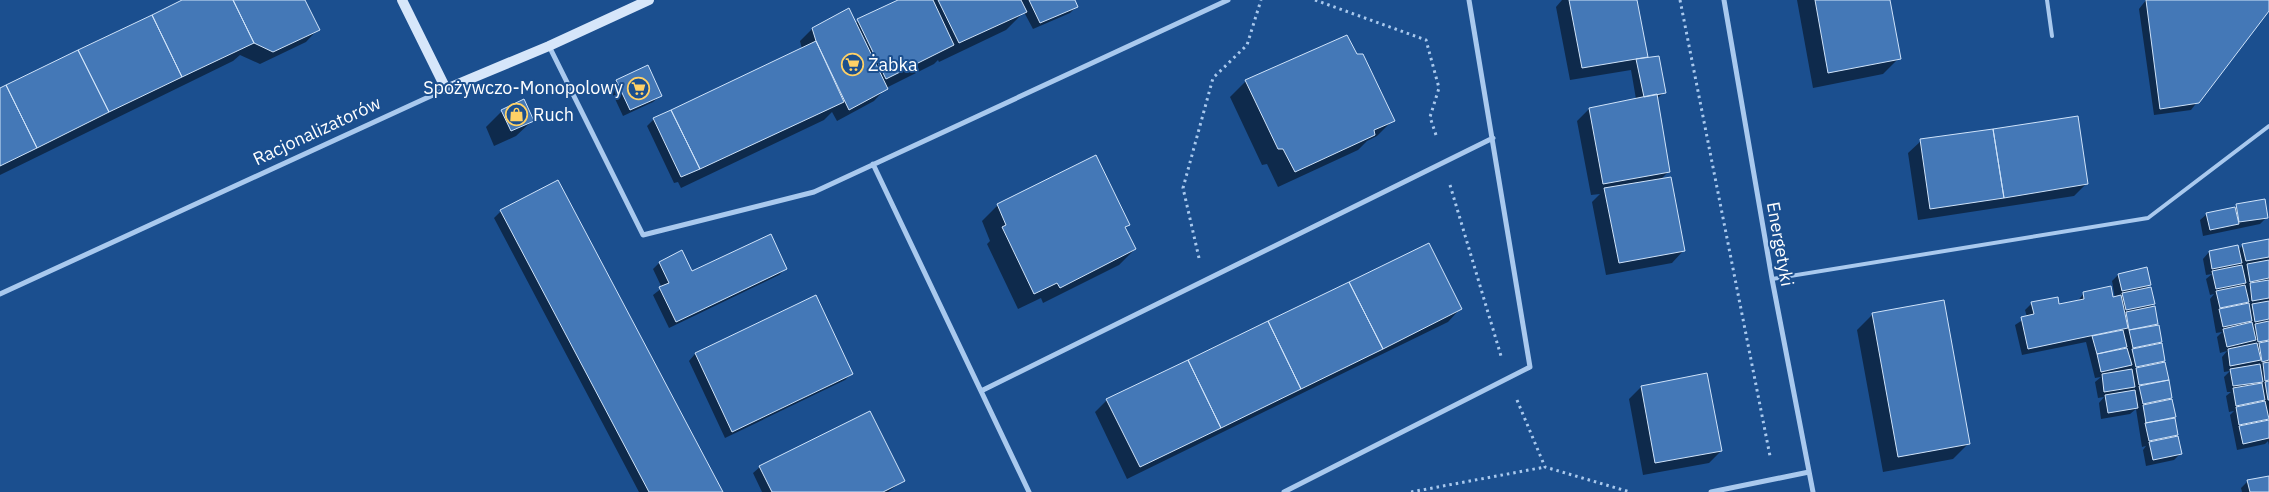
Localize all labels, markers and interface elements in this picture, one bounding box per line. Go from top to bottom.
supermarket icon: Żabka [840,53,864,77]
place label: Żabka [868,53,918,76]
place label: Spożywczo-Monopolowy [423,76,623,99]
supermarket icon: Spożywczo-Monopolowy [627,76,651,100]
street label: Racjonalizatorów [249,91,385,170]
shop icon: Ruch [505,103,529,127]
place label: Ruch [533,103,574,126]
street label: Energetyki [1762,200,1799,288]

